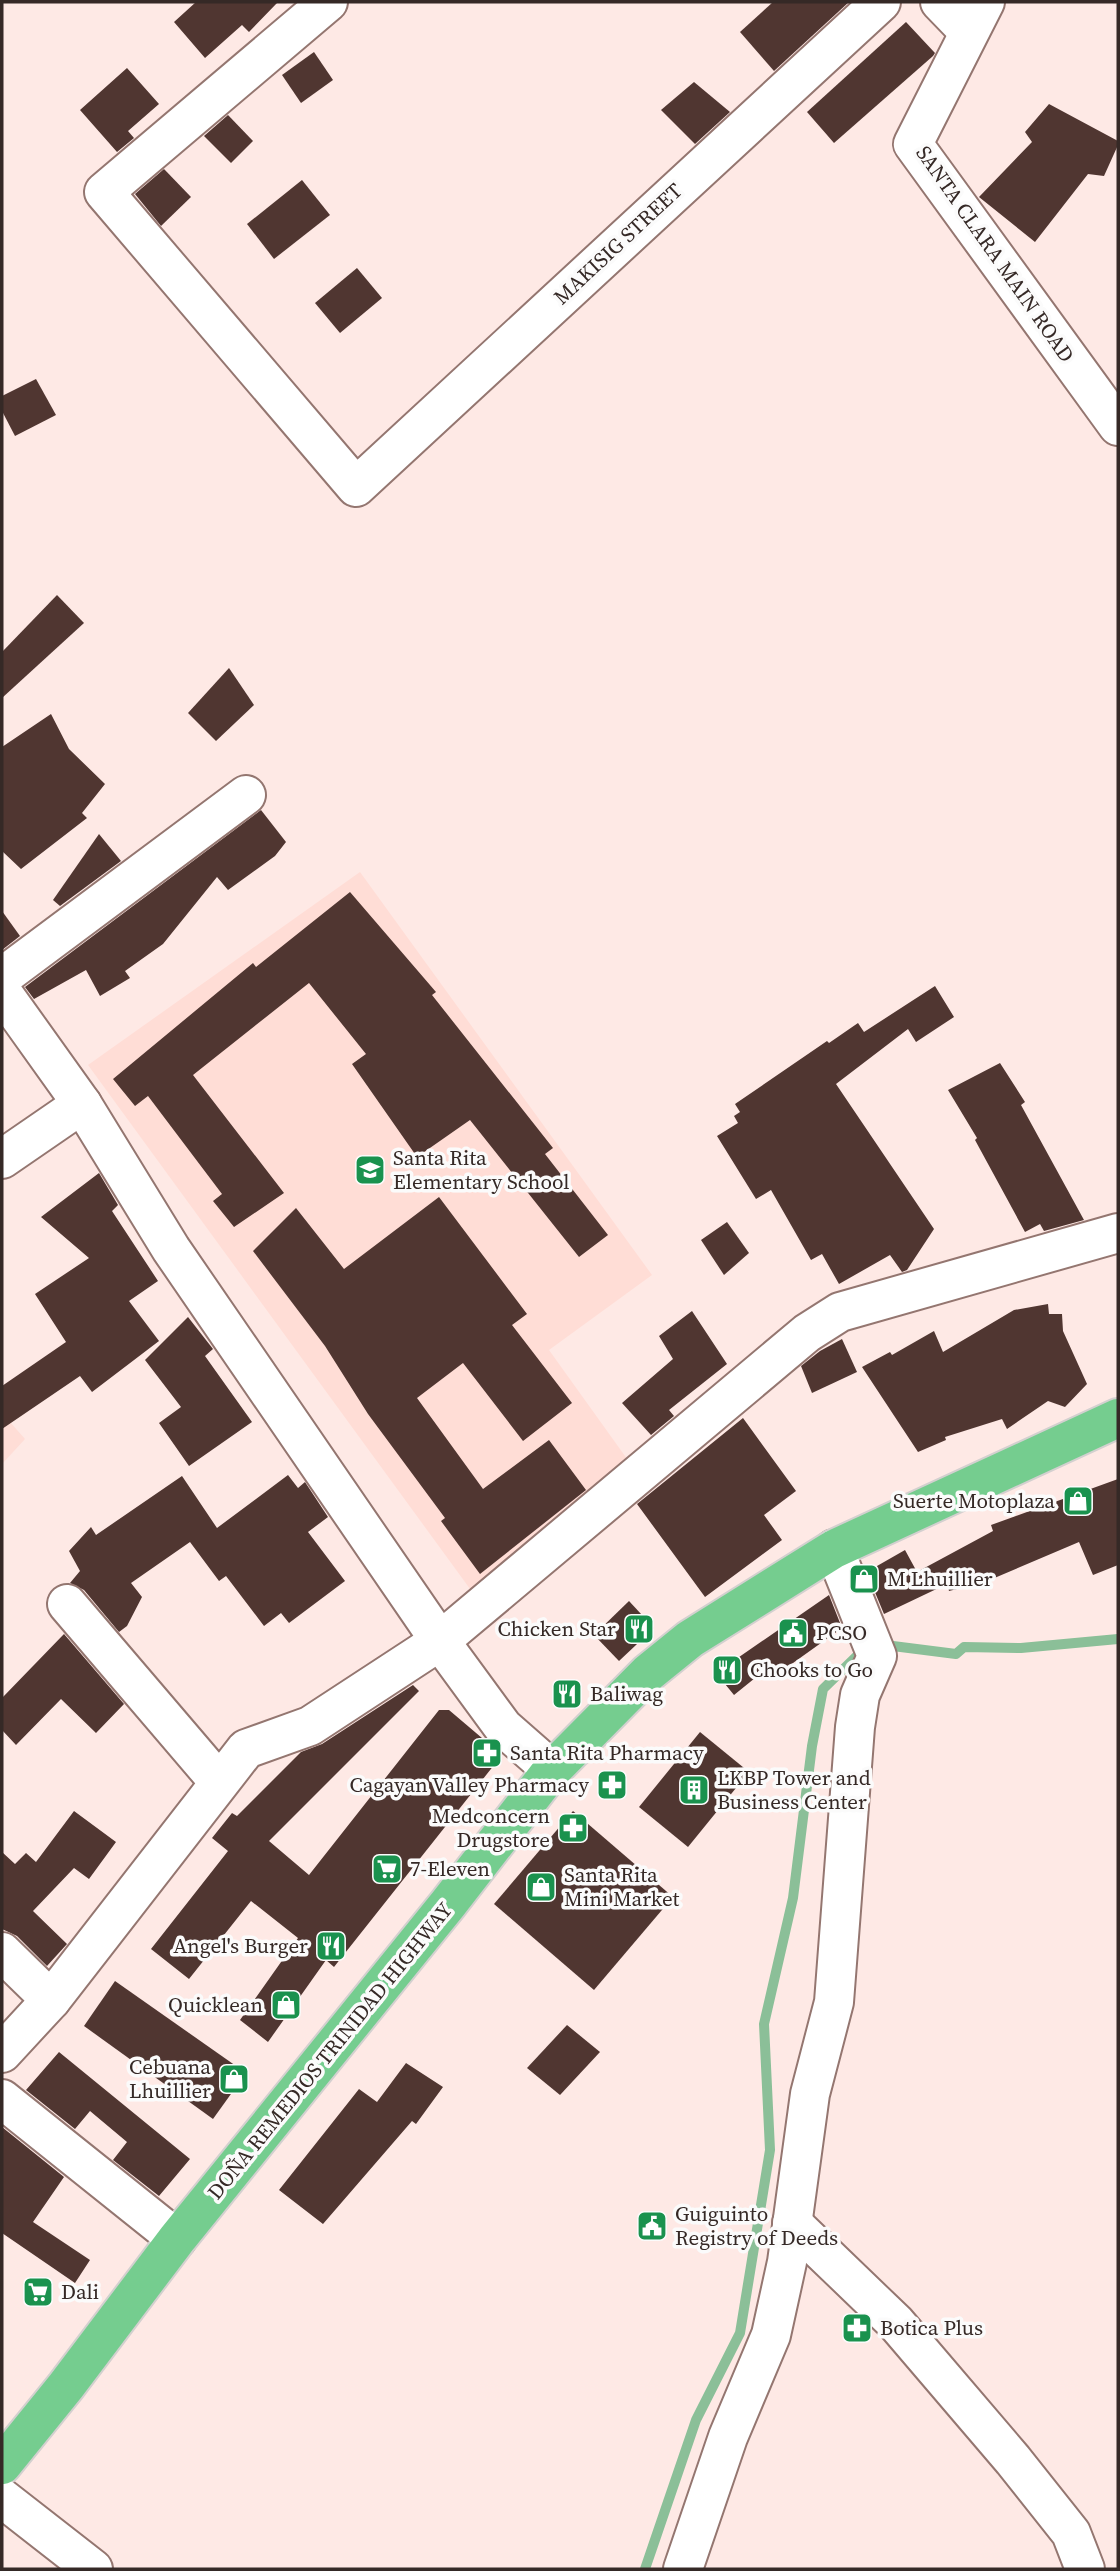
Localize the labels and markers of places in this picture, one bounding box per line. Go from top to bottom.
place label: Santa Rita Elementary School [393,1143,570,1196]
school or university icon: Santa Rita Elementary School [353,1153,387,1187]
shop icon: Suerte Motoplaza [1061,1484,1095,1518]
place label: Suerte Motoplaza [893,1486,1055,1515]
shop icon: M Lhuillier [847,1562,881,1596]
place label: M Lhuillier [887,1564,993,1593]
restaurant icon: Chicken Star [622,1612,656,1646]
place label: Chicken Star [498,1614,616,1643]
public building icon: PCSO [776,1616,810,1650]
place label: PCSO [816,1618,867,1647]
restaurant icon: Chooks to Go [710,1653,744,1687]
place label: Chooks to Go [750,1655,873,1684]
restaurant icon: Baliwag [550,1677,584,1711]
place label: Baliwag [590,1679,663,1708]
pharmacy icon: Santa Rita Pharmacy [470,1736,504,1770]
place label: Santa Rita Pharmacy [510,1738,704,1767]
place label: LKBP Tower and Business Center [717,1763,871,1816]
pharmacy icon: Cagayan Valley Pharmacy [595,1768,629,1802]
place label: Cagayan Valley Pharmacy [349,1770,589,1799]
building icon: LKBP Tower and Business Center [677,1773,711,1807]
place label: Medconcern Drugstore [432,1801,550,1854]
pharmacy icon: Medconcern Drugstore [556,1811,590,1845]
supermarket icon: 7-Eleven [370,1852,404,1886]
place label: 7-Eleven [410,1854,490,1883]
place label: Santa Rita Mini Market [564,1860,680,1913]
shop icon: Santa Rita Mini Market [524,1870,558,1904]
restaurant icon: Angel's Burger [314,1929,348,1963]
place label: Angel's Burger [173,1931,308,1960]
shop icon: Quicklean [269,1988,303,2022]
place label: Quicklean [168,1990,263,2019]
place label: Cebuana Lhuillier [129,2052,211,2105]
shop icon: Cebuana Lhuillier [217,2062,251,2096]
place label: Guiguinto Registry of Deeds [675,2199,838,2252]
public building icon: Guiguinto Registry of Deeds [635,2209,669,2243]
supermarket icon: Dali [21,2275,55,2309]
place label: Dali [61,2277,99,2306]
pharmacy icon: Botica Plus [840,2311,874,2345]
place label: Botica Plus [880,2313,983,2342]

